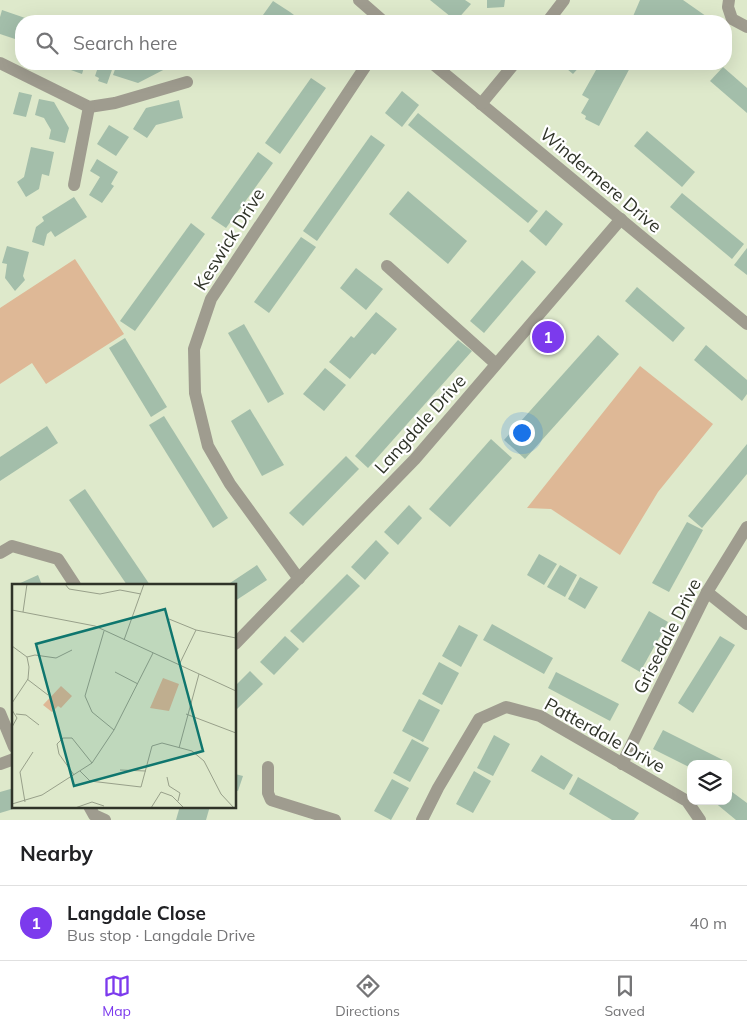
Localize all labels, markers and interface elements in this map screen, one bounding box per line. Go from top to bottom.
search box [15,15,732,70]
icon: search [33,29,61,57]
text: Search here [73,31,177,55]
street label: Windermere Drive [535,122,667,238]
street label: Keswick Drive [188,184,270,294]
pin: 1 [532,318,564,356]
street label: Langdale Drive [369,370,471,478]
your location [509,420,535,446]
street label: Grisedale Drive [628,574,706,698]
inset map [12,584,236,808]
street label: Patterdale Drive [541,692,669,778]
map controls [687,760,732,805]
button: layers [687,760,732,805]
text: Nearby [20,840,93,866]
text: Langdale Close [67,901,206,925]
text: 1 [31,913,41,933]
text: 40 m [690,913,727,933]
text: Bus stop · Langdale Drive [67,925,255,945]
tab: Map [102,972,131,1020]
tab: Directions [335,972,400,1020]
tab: Saved [604,972,645,1020]

